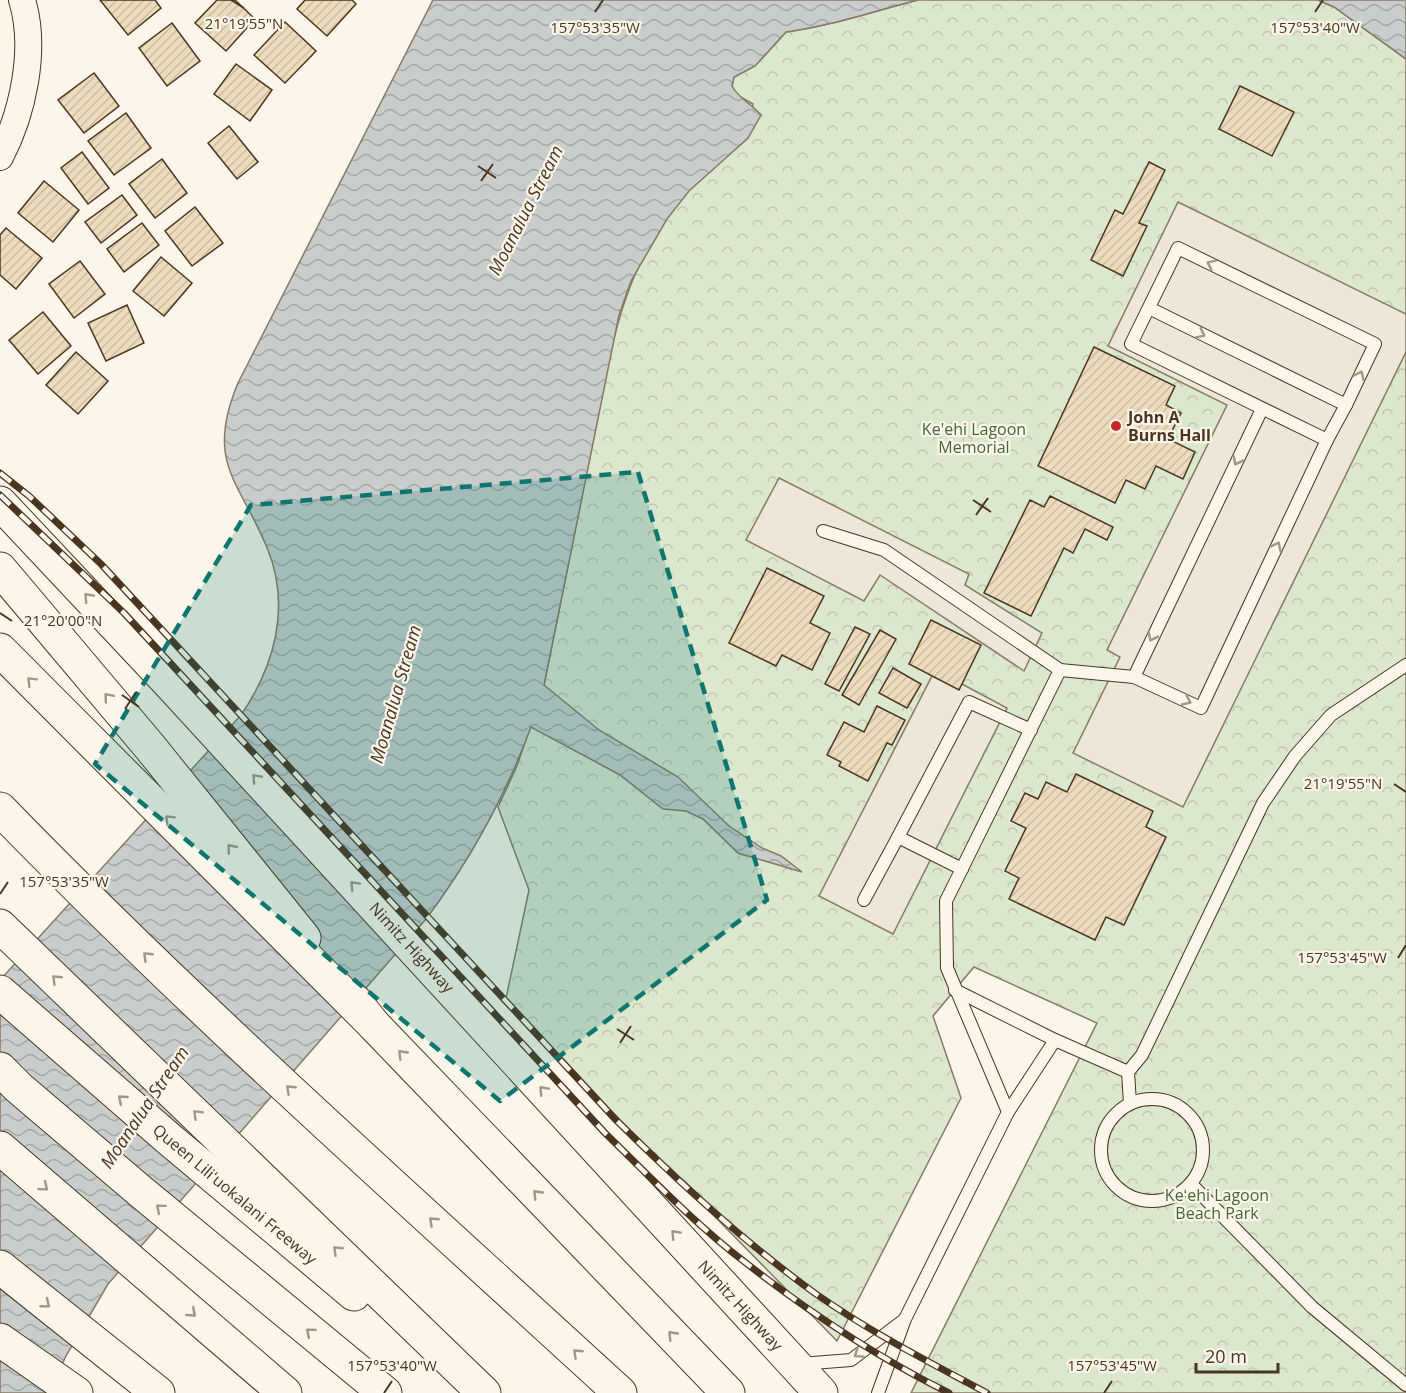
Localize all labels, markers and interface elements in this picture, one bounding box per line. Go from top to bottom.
text: 21°19'55"N [205,13,283,33]
text: 157°53'35"W [550,17,640,37]
text: 157°53'40"W [1270,17,1360,37]
water label: Moanalua Stream [482,141,568,279]
one-way arrow [1207,259,1218,271]
one-way arrow [1195,326,1206,338]
one-way arrow [1353,370,1365,381]
place label: John A Burns Hall [1126,406,1211,446]
park label: Ke'ehi Lagoon Memorial [922,418,1026,458]
marker: John A Burns Hall [1109,419,1123,433]
one-way arrow [1232,455,1244,466]
one-way arrow [1270,542,1282,553]
one-way arrow [84,593,95,603]
text: 21°20'00"N [24,610,102,630]
water label: Moanalua Stream [364,622,426,766]
one-way arrow [1148,631,1160,642]
one-way arrow [27,678,38,689]
one-way arrow [104,692,115,703]
one-way arrow [1180,694,1191,706]
text: 21°19'55"N [1304,773,1382,793]
one-way arrow [252,774,263,785]
one-way arrow [165,816,176,827]
one-way arrow [228,843,239,854]
text: 157°53'35"W [19,871,109,891]
one-way arrow [350,881,361,891]
street label: Nimitz Highway [365,897,460,998]
text: 157°53'45"W [1297,947,1387,967]
one-way arrow [144,952,154,963]
one-way arrow [53,975,63,986]
water label: Moanalua Stream [94,1041,194,1173]
one-way arrow [398,1050,409,1061]
one-way arrow [286,1085,297,1096]
one-way arrow [539,1086,550,1097]
one-way arrow [118,1095,129,1106]
one-way arrow [194,1110,204,1121]
street label: Queen Liliʻuokalani Freeway [148,1119,322,1270]
one-way arrow [37,1180,48,1191]
park label: Keʻehi Lagoon Beach Park [1165,1184,1269,1224]
one-way arrow [533,1191,544,1202]
one-way arrow [156,1204,167,1215]
one-way arrow [430,1217,440,1228]
one-way arrow [671,1230,682,1240]
one-way arrow [333,1246,344,1257]
street label: Nimitz Highway [693,1255,789,1356]
one-way arrow [39,1296,50,1307]
one-way arrow [185,1306,196,1317]
one-way arrow [306,1328,317,1339]
one-way arrow [668,1331,679,1341]
scale bar [1196,1336,1278,1374]
text: 20 m [1205,1344,1247,1368]
one-way arrow [853,1347,864,1358]
one-way arrow [573,1349,584,1360]
text: 157°53'40"W [347,1355,437,1375]
text: 157°53'45"W [1067,1355,1157,1375]

